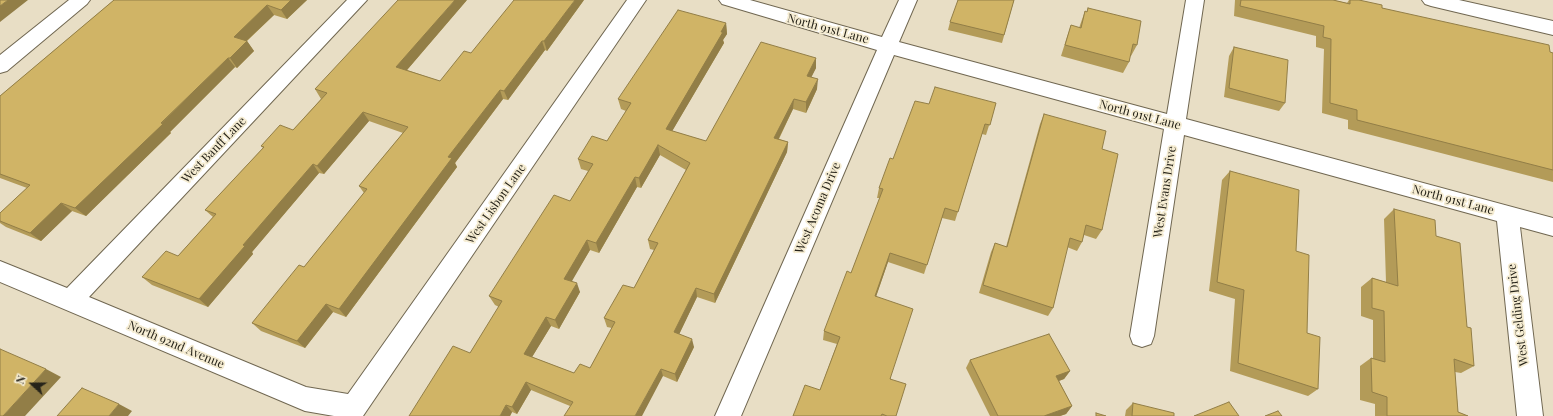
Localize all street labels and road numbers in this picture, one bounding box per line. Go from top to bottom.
street label: North 91st Lane [786,11,870,47]
street label: North 91st Lane [1098,97,1182,133]
street label: West Banff Lane [179,114,249,186]
street label: West Evans Drive [1151,145,1179,239]
street label: West Acoma Drive [792,160,844,256]
street label: West Lisbon Lane [463,161,529,247]
street label: North 91st Lane [1411,182,1495,218]
street label: West Gelding Drive [1505,263,1531,367]
street label: North 92nd Avenue [126,318,226,372]

